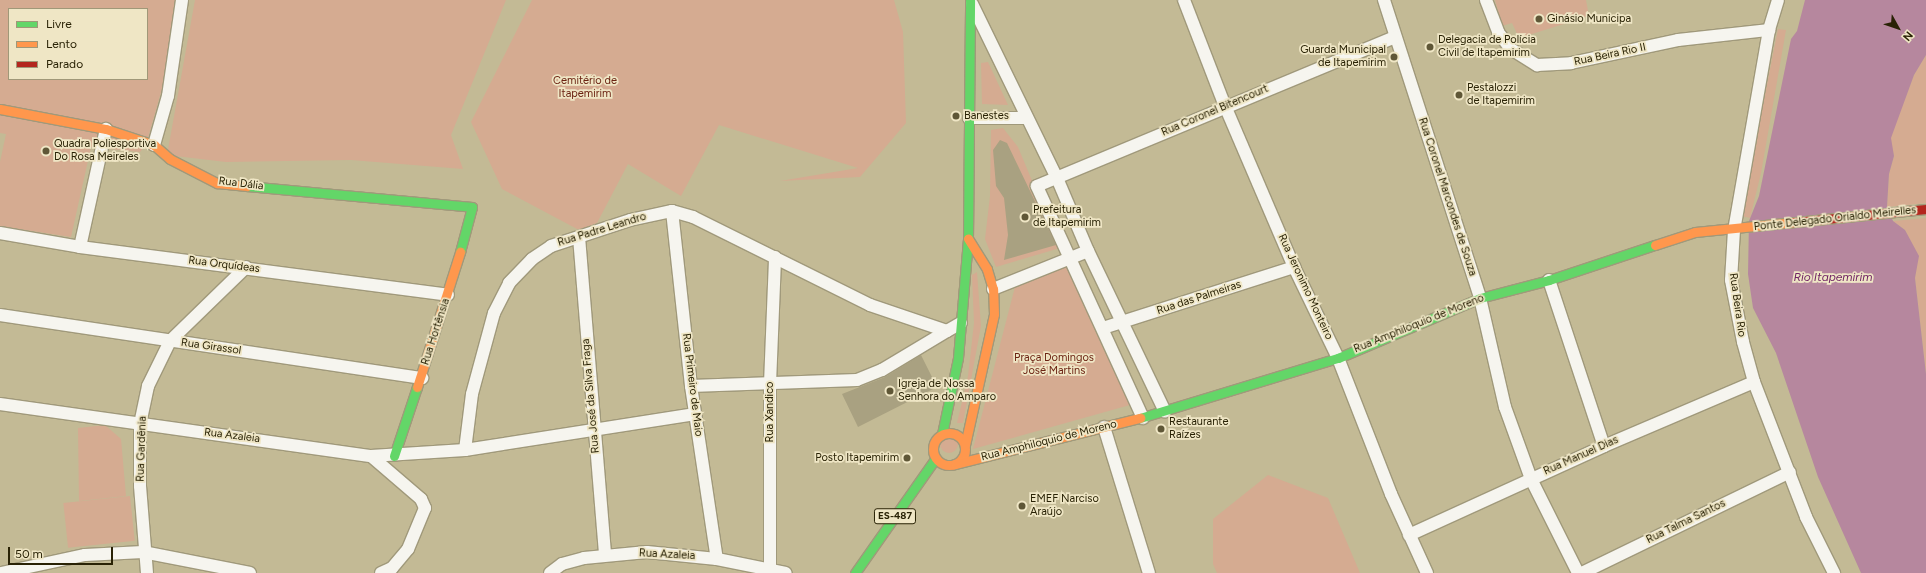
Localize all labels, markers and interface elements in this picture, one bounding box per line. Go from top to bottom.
legend [8,8,148,80]
north arrow [1878,8,1918,48]
place label: Ginásio Municipa [1547,12,1631,26]
marker: Ginásio Municipa [1534,14,1544,24]
text: Livre [46,17,72,31]
text: N [1900,29,1915,43]
place label: Delegacia de Polícia Civil de Itapemirim [1438,34,1536,60]
text: Lento [46,37,77,51]
street label: Rua Beira Rio II [1573,41,1647,69]
marker: Delegacia de Polícia Civil de Itapemirim [1425,42,1435,52]
place label: Guarda Municipal de Itapemirim [1300,44,1386,70]
marker: Guarda Municipal de Itapemirim [1389,52,1399,62]
text: Parado [46,57,83,71]
park label: Cemitério de Itapemirim [553,75,617,101]
street label: Rua Coronel Bitencourt [1160,82,1270,140]
place label: Pestalozzi de Itapemirim [1467,82,1535,108]
marker: Pestalozzi de Itapemirim [1454,90,1464,100]
place label: Banestes [964,109,1009,123]
marker: Banestes [951,111,961,121]
street label: Rua Coronel Marcondes de Souza [1415,116,1479,278]
place label: Quadra Poliesportiva Do Rosa Meireles [54,138,156,164]
marker: Quadra Poliesportiva Do Rosa Meireles [41,146,51,156]
street label: Rua Dália [218,175,264,193]
place label: Prefeitura de Itapemirim [1033,204,1101,230]
street label: Ponte Delegado Orialdo Meirelles [1753,204,1917,234]
street label: Rua Padre Leandro [556,210,648,250]
marker: Prefeitura de Itapemirim [1020,212,1030,222]
street label: Rua Jeronimo Monteiro [1275,232,1335,342]
street label: Rua Orquídeas [188,254,260,276]
water label: Rio Itapemirim [1794,271,1872,285]
street label: Rua Beira Rio [1726,272,1748,338]
street label: Rua das Palmeiras [1155,278,1243,318]
street label: Rua Amphiloquio de Moreno [1352,292,1486,356]
street label: Rua Hortênsia [419,297,453,367]
street label: Rua Primeiro de Maio [679,333,705,437]
street label: Rua Girassol [180,336,242,358]
street label: Rua José da Silva Fraga [579,338,603,454]
park label: Praça Domingos José Martins [1014,352,1094,378]
place label: Igreja de Nossa Senhora do Amparo [898,378,996,404]
street label: Rua Xandico [763,382,777,442]
marker: Igreja de Nossa Senhora do Amparo [885,386,895,396]
street label: Rua Gardênia [134,416,150,482]
place label: Restaurante Raízes [1169,416,1228,442]
street label: Rua Amphiloquio de Moreno [980,418,1118,464]
marker: Restaurante Raízes [1156,424,1166,434]
street label: Rua Azaleia [203,426,261,446]
street label: Rua Manuel Dias [1542,434,1620,478]
place label: Posto Itapemirim [815,451,899,465]
marker: Posto Itapemirim [902,453,912,463]
place label: EMEF Narciso Araújo [1030,493,1099,519]
street label: Rua Talma Santos [1644,497,1728,547]
marker: EMEF Narciso Araújo [1017,501,1027,511]
road number: ES-487 [873,508,917,524]
scale bar [10,539,115,565]
text: 50 m [15,547,43,561]
street label: Rua Azaleia [638,547,696,563]

